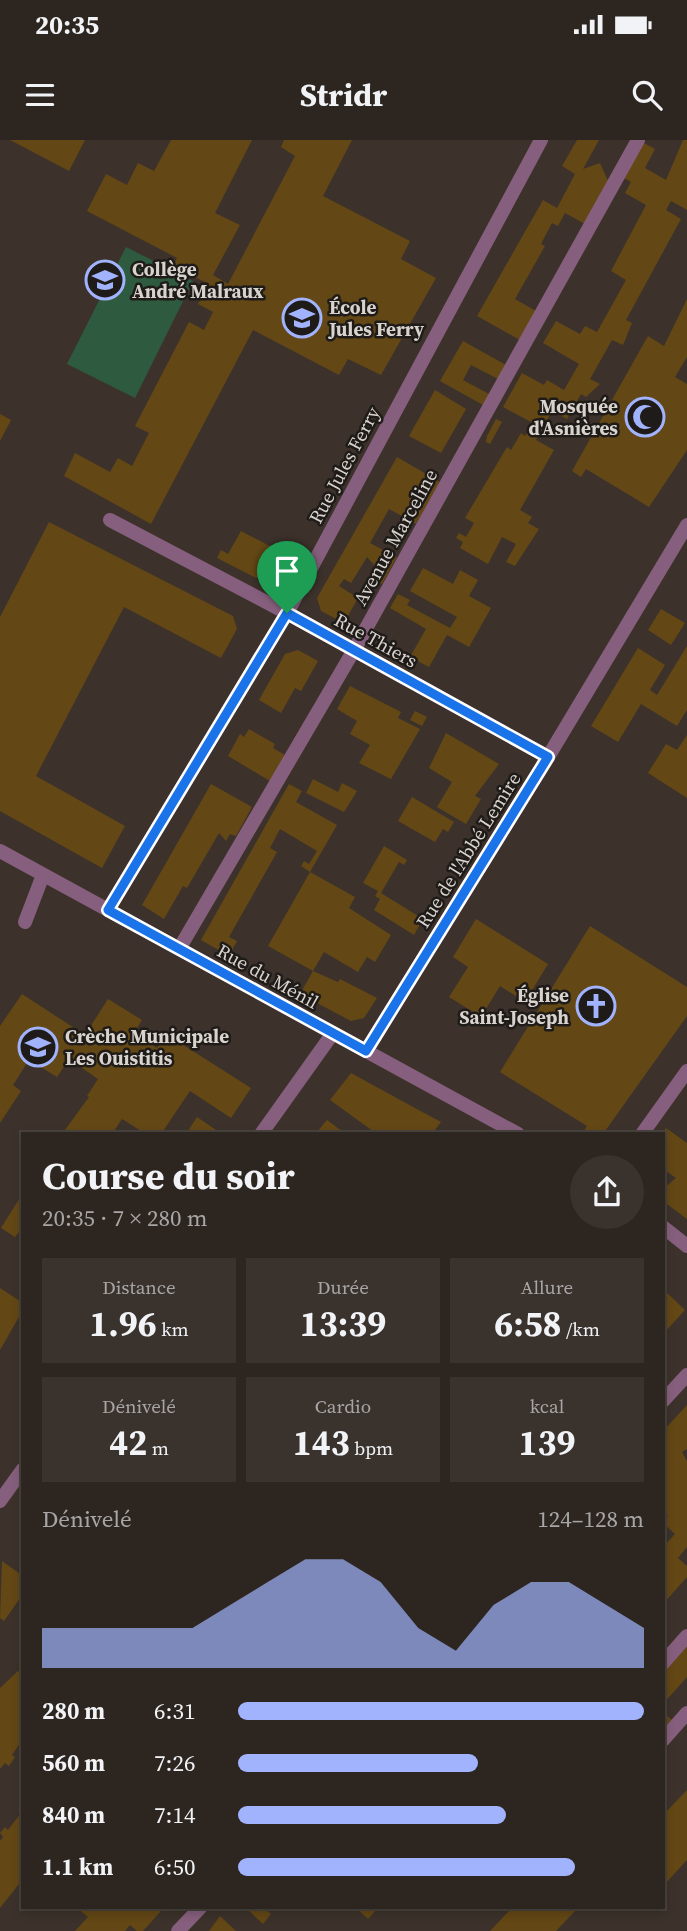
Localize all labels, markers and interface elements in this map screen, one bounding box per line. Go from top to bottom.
text: 20:35 [35,7,99,43]
text: Stridr [300,73,387,117]
icon: menu [21,76,59,114]
icon: search [628,76,666,114]
place label: Collège André Malraux [132,256,264,304]
school or university icon: Collège André Malraux [84,259,126,301]
place label: École Jules Ferry [328,294,425,342]
school or university icon: École Jules Ferry [281,297,323,339]
place label: Mosquée d'Asnières [529,393,618,441]
mosque icon: Mosquée d'Asnières [624,396,666,438]
street label: Rue Jules Ferry [302,402,386,528]
street label: Avenue Marceline [347,464,443,610]
pin [257,541,317,613]
icon: arrive [268,552,306,590]
street label: Rue Thiers [330,607,422,673]
street label: Rue de l'Abbé Lemire [410,767,526,933]
street label: Rue du Ménil [212,937,324,1015]
place label: Église Saint-Joseph [459,982,569,1030]
church icon: Église Saint-Joseph [575,985,617,1027]
place label: Crèche Municipale Les Ouistitis [65,1023,229,1071]
school or university icon: Crèche Municipale Les Ouistitis [17,1026,59,1068]
text: Course du soir [42,1150,295,1202]
button: share [570,1155,644,1229]
text: 20:35 · 7 × 280 m [42,1202,208,1234]
text: Distance [102,1274,176,1300]
text: Durée [317,1274,369,1300]
text: Allure [521,1274,573,1300]
text: 1.96 [89,1300,157,1348]
text: 13:39 [300,1300,386,1348]
text: 6:58 [494,1300,562,1348]
text: km [157,1316,189,1342]
text: /km [562,1316,600,1342]
text: Dénivelé [102,1393,176,1419]
text: Cardio [315,1393,371,1419]
text: kcal [530,1393,564,1419]
text: 42 [109,1419,147,1467]
text: 143 [293,1419,350,1467]
text: 139 [519,1419,575,1467]
text: m [147,1435,169,1461]
text: bpm [350,1435,393,1461]
text: Dénivelé [42,1503,132,1535]
text: 124–128 m [537,1503,644,1535]
text: 280 m [42,1695,105,1727]
text: 6:31 [154,1695,195,1727]
text: 560 m [42,1747,105,1779]
text: 7:26 [154,1747,195,1779]
text: 840 m [42,1799,105,1831]
text: 7:14 [154,1799,195,1831]
text: 1.1 km [42,1851,113,1883]
text: 6:50 [154,1851,195,1883]

